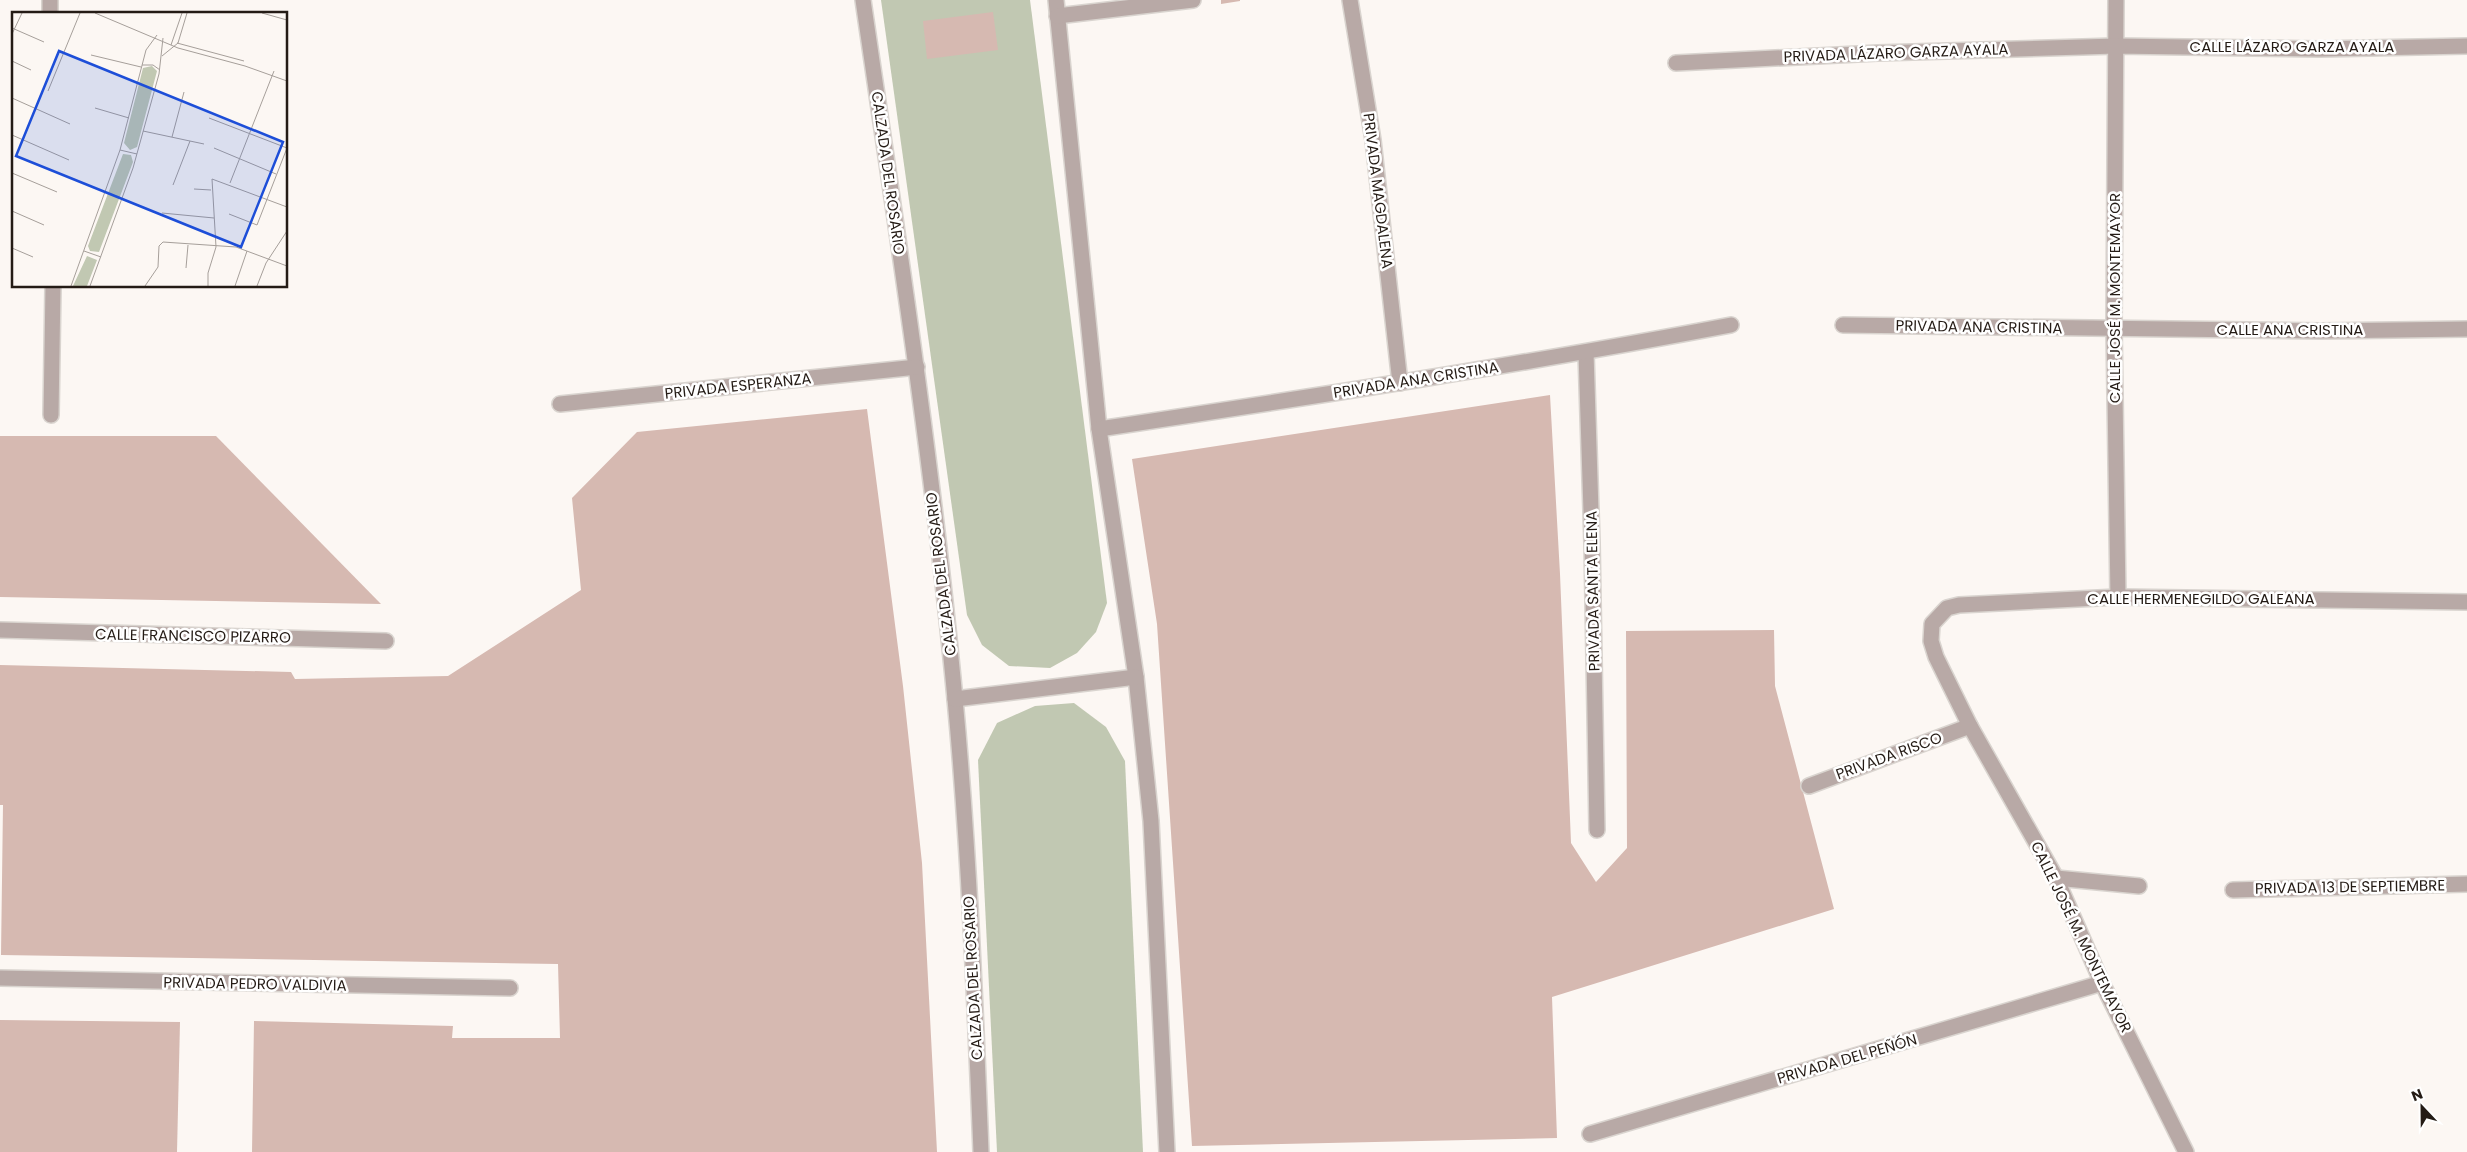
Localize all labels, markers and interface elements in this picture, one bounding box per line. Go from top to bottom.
inset map [12,12,288,288]
street label: CALLE LÁZARO GARZA AYALA [2190,36,2394,57]
street label: PRIVADA LÁZARO GARZA AYALA [1783,38,2009,67]
street label: CALZADA DEL ROSARIO [867,90,910,256]
street label: PRIVADA MAGDALENA [1359,112,1398,270]
street label: CALLE JOSÉ M. MONTEMAYOR [2104,193,2125,403]
street label: PRIVADA ANA CRISTINA [1895,315,2063,338]
street label: CALLE ANA CRISTINA [2217,319,2363,340]
street label: PRIVADA ANA CRISTINA [1332,356,1500,403]
street label: PRIVADA ESPERANZA [664,367,812,404]
street label: CALZADA DEL ROSARIO [920,491,961,657]
street label: PRIVADA SANTA ELENA [1581,510,1604,672]
street label: CALLE HERMENEGILDO GALEANA [2087,588,2315,609]
street label: CALLE FRANCISCO PIZARRO [95,623,291,648]
street label: PRIVADA RISCO [1833,727,1945,784]
street label: CALLE JOSÉ M. MONTEMAYOR [2026,838,2137,1036]
street label: PRIVADA 13 DE SEPTIEMBRE [2255,874,2445,899]
street label: CALZADA DEL ROSARIO [958,895,987,1061]
street label: PRIVADA PEDRO VALDIVIA [163,971,347,996]
street label: PRIVADA DEL PEÑÓN [1775,1029,1919,1089]
north arrow [2397,1082,2447,1132]
text: N [2409,1084,2426,1106]

